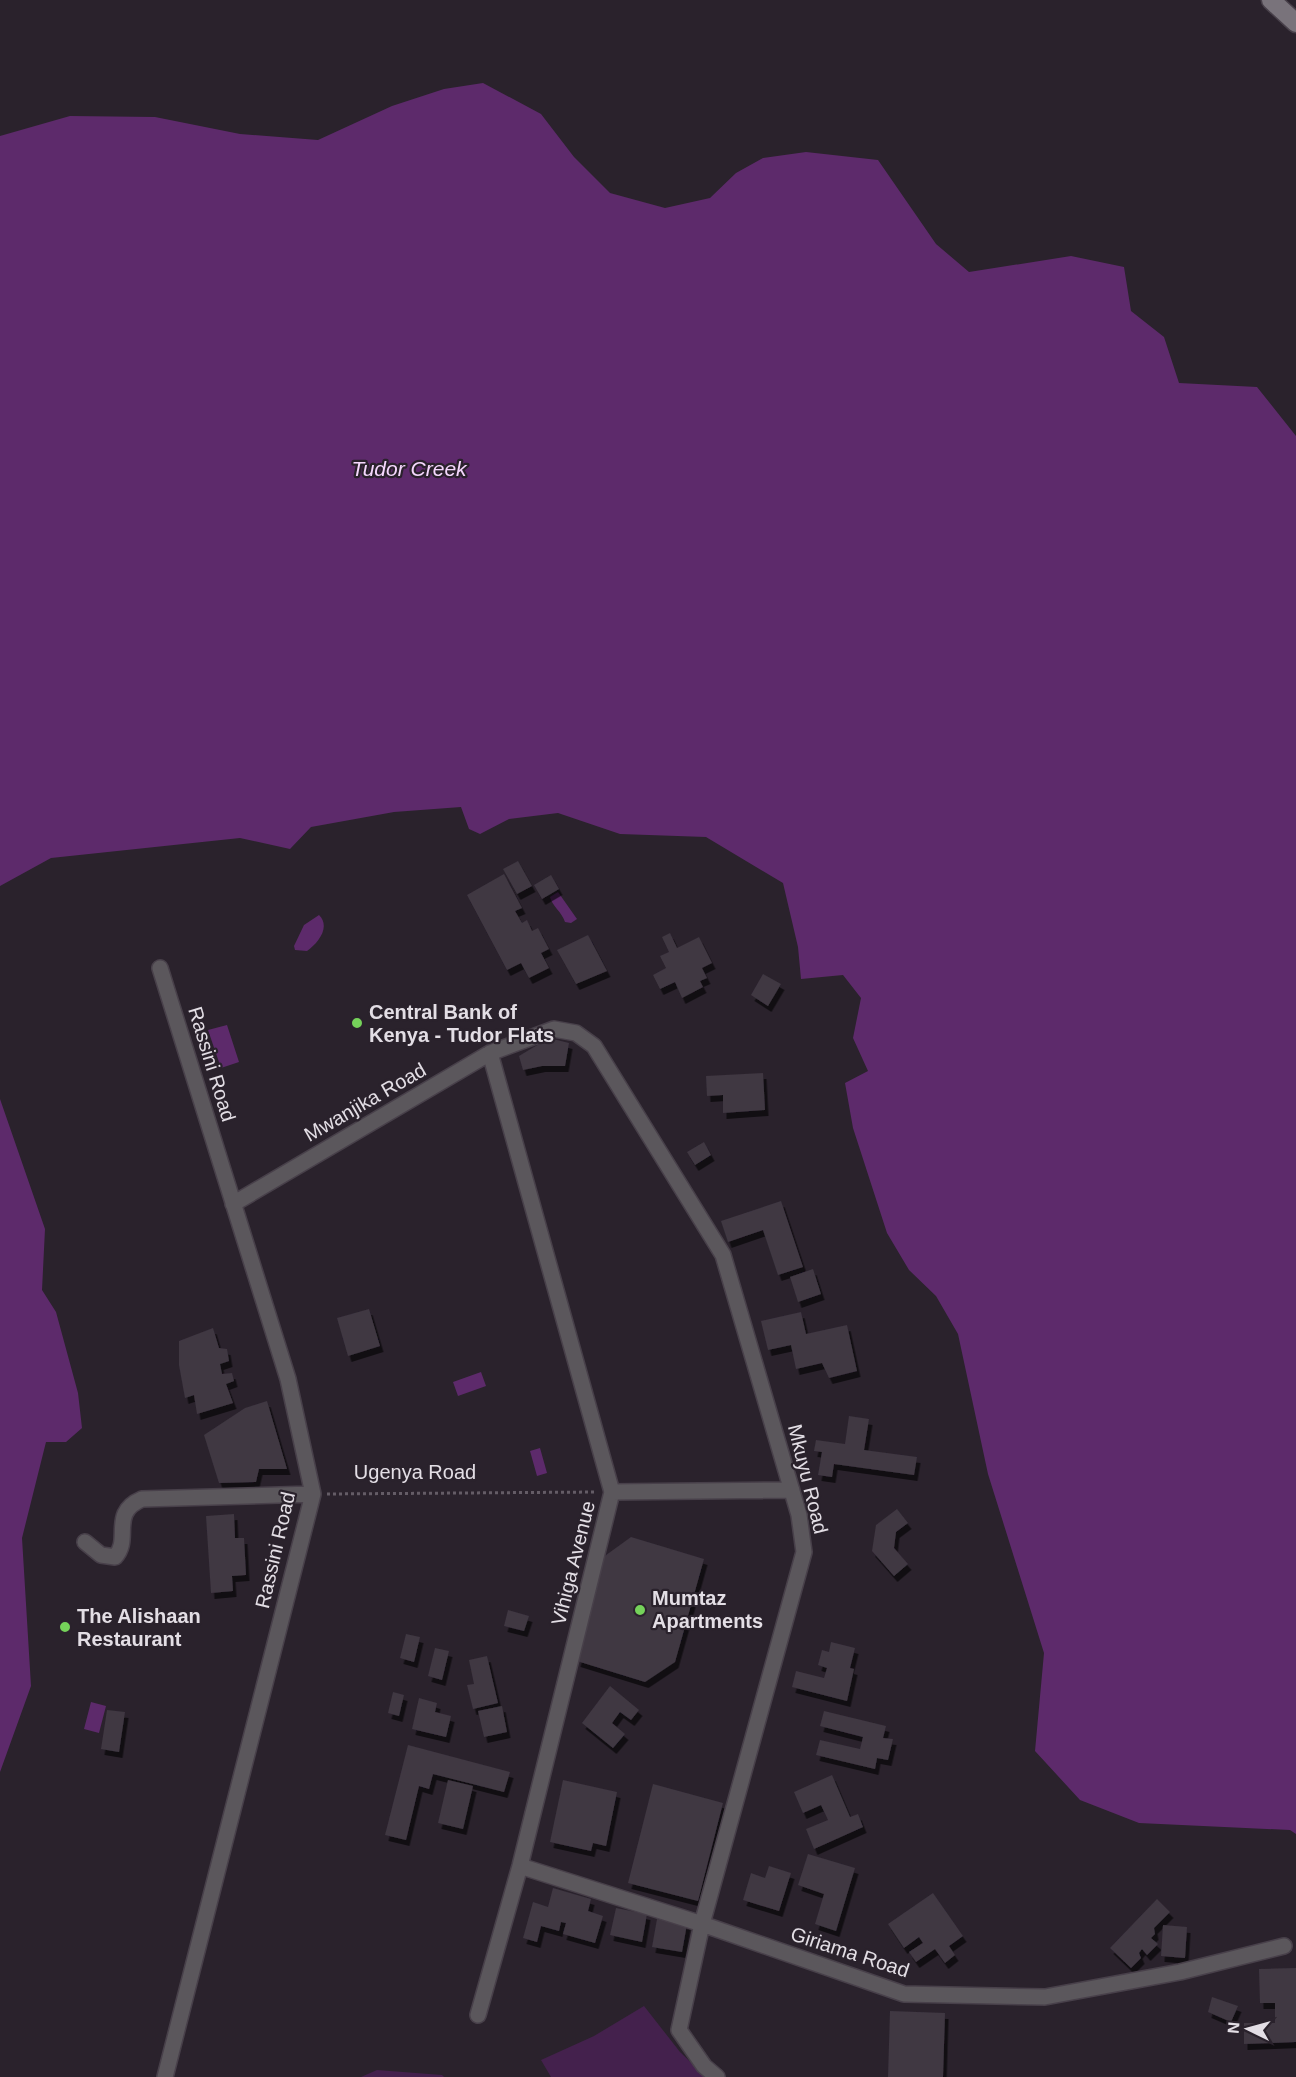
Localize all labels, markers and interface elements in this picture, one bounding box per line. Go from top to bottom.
water label: Tudor Creek [351,457,468,480]
place label: Central Bank of Kenya - Tudor Flats [369,1001,554,1046]
street label: Rassini Road [184,1004,240,1124]
marker: Central Bank of Kenya - Tudor Flats [350,1016,364,1030]
street label: Mwanjika Road [300,1058,430,1146]
street label: Mkuyu Road [784,1422,832,1536]
street label: Ugenya Road [354,1461,476,1483]
street label: Rassini Road [251,1490,299,1610]
street label: Vihiga Avenue [547,1499,599,1627]
place label: Mumtaz Apartments [652,1587,763,1632]
marker: Mumtaz Apartments [633,1603,647,1617]
place label: The Alishaan Restaurant [77,1605,201,1650]
marker: The Alishaan Restaurant [58,1620,72,1634]
street label: Giriama Road [788,1922,912,1982]
north arrow [1218,1999,1278,2059]
text: N [1225,2021,1243,2034]

